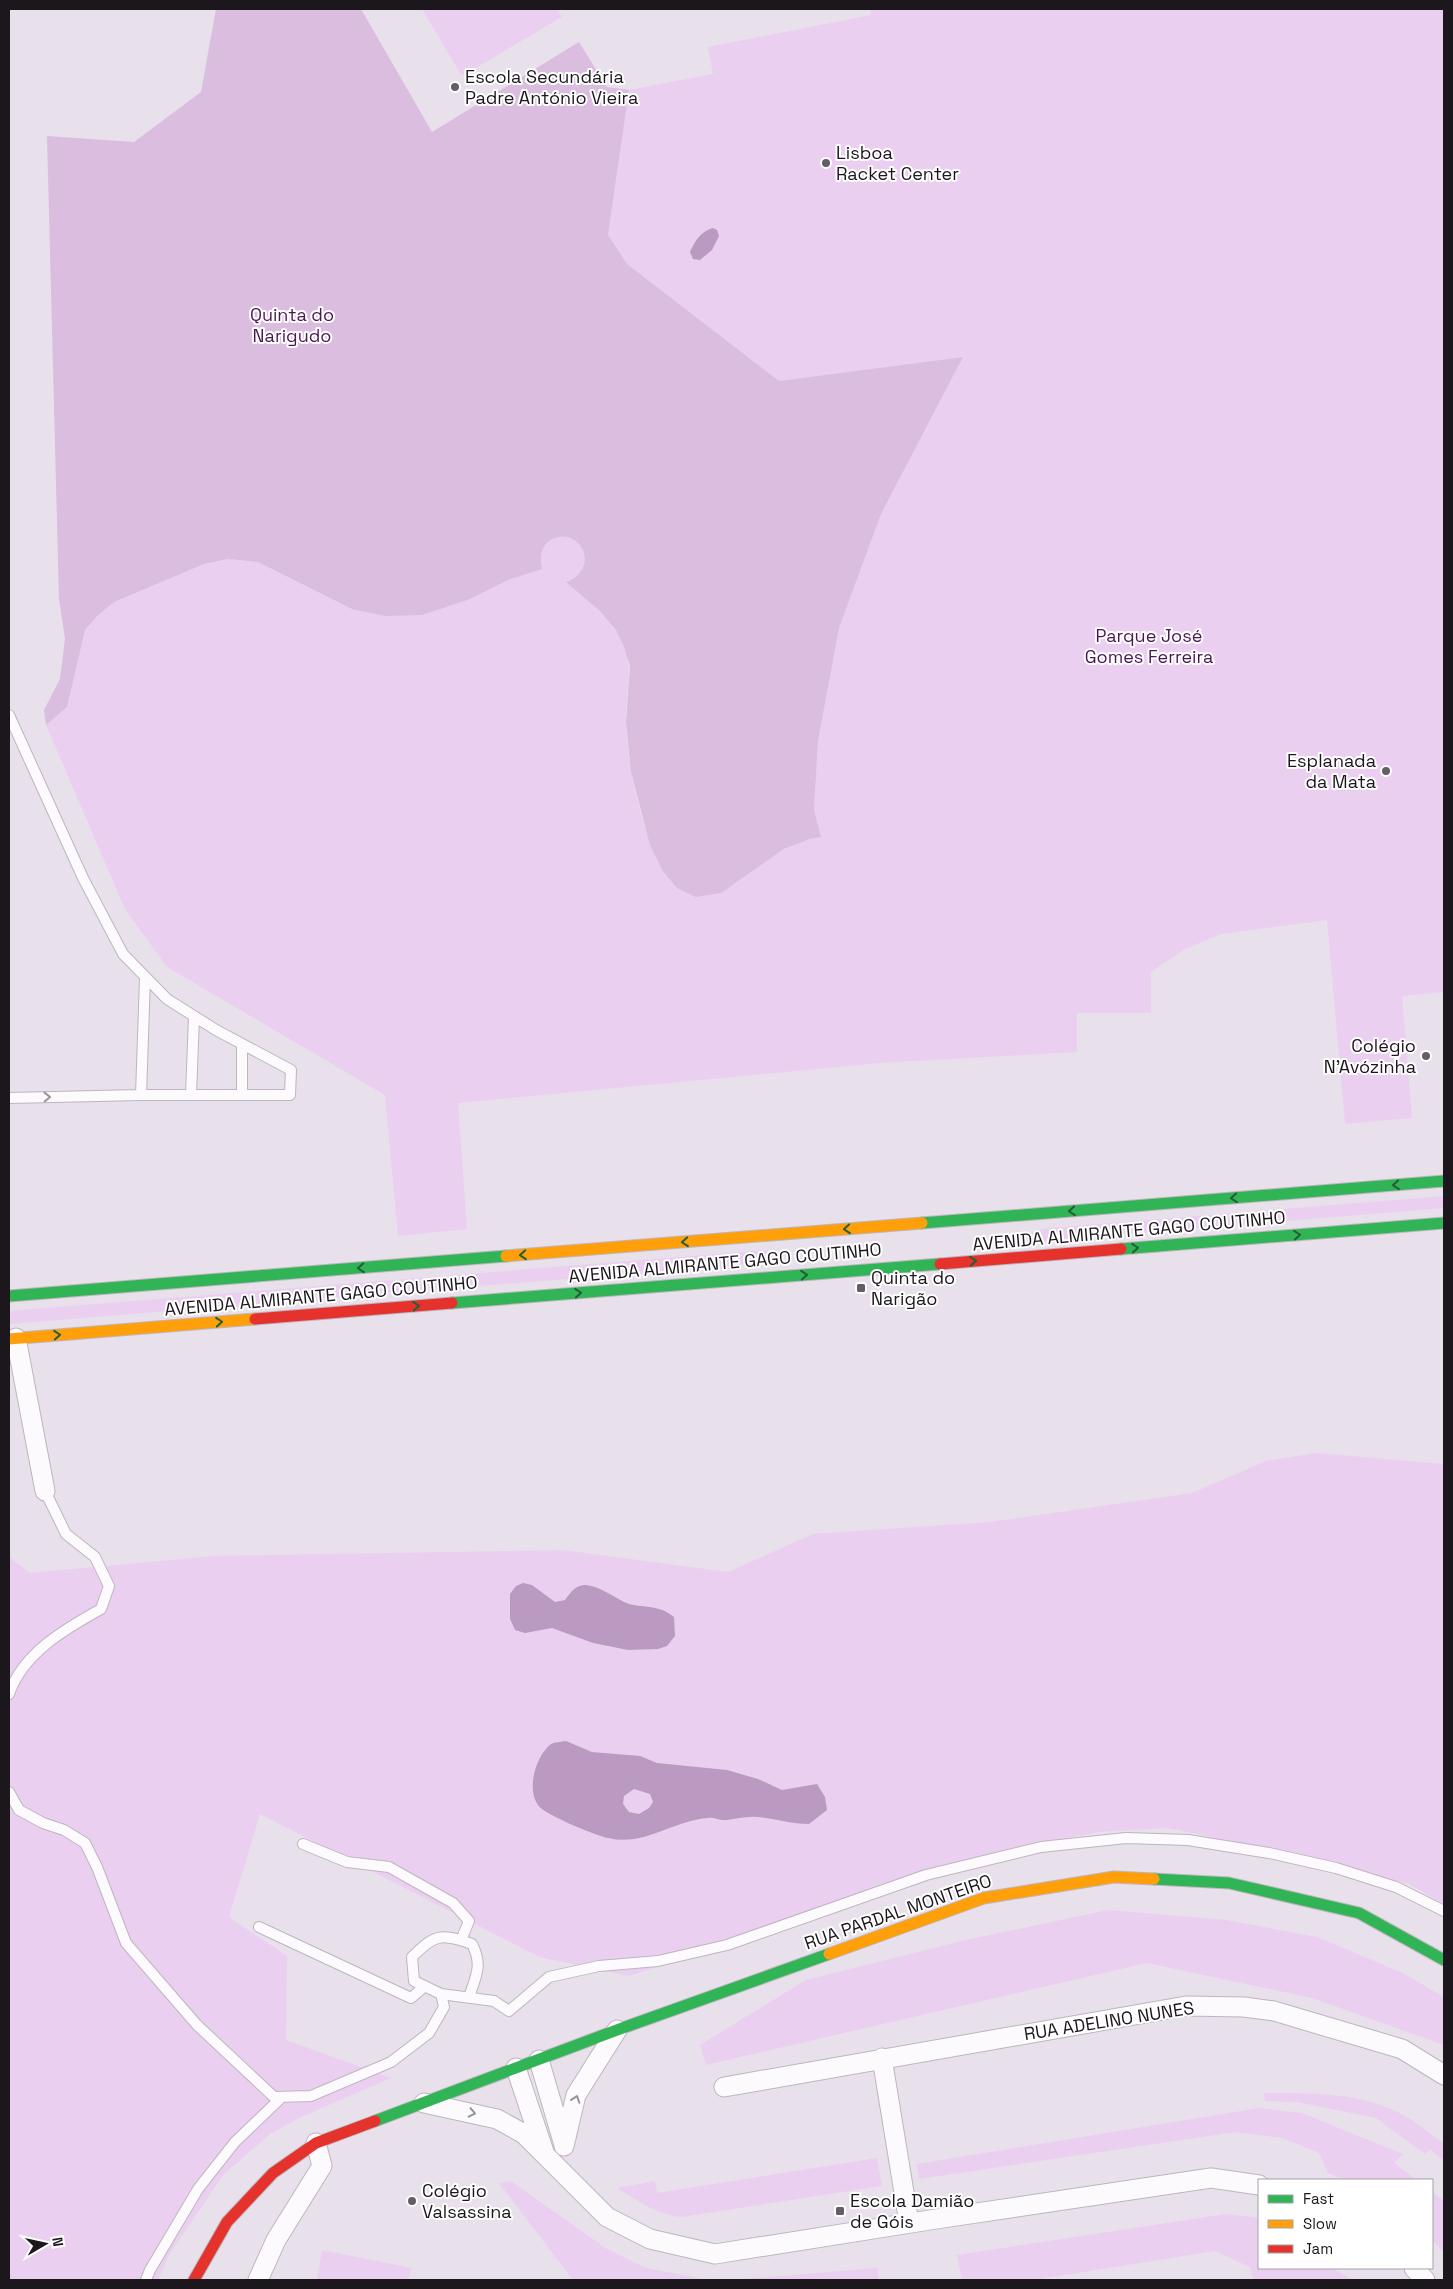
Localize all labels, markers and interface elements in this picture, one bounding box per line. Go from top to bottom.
place label: Escola Secundária Padre António Vieira [465,65,638,109]
marker: Escola Secundária Padre António Vieira [449,81,461,93]
place label: Lisboa Racket Center [836,141,959,185]
marker: Lisboa Racket Center [820,157,832,169]
park label: Quinta do Narigudo [250,303,334,347]
park label: Parque José Gomes Ferreira [1085,624,1213,668]
place label: Esplanada da Mata [1287,749,1376,793]
marker: Esplanada da Mata [1380,765,1392,777]
place label: Colégio N'Avózinha [1324,1034,1416,1078]
marker: Colégio N'Avózinha [1420,1050,1432,1062]
one-way arrow [44,1092,52,1103]
one-way arrow [1391,1179,1399,1190]
one-way arrow [1229,1192,1237,1203]
street label: AVENIDA ALMIRANTE GAGO COUTINHO [971,1205,1287,1256]
one-way arrow [1067,1205,1075,1216]
one-way arrow [842,1223,850,1234]
one-way arrow [1293,1230,1301,1241]
one-way arrow [680,1236,688,1247]
street label: AVENIDA ALMIRANTE GAGO COUTINHO [567,1237,883,1288]
one-way arrow [1131,1243,1139,1254]
one-way arrow [518,1249,526,1260]
one-way arrow [969,1256,977,1267]
one-way arrow [356,1262,364,1273]
place label: Quinta do Narigão [871,1266,955,1310]
one-way arrow [800,1269,808,1280]
street label: AVENIDA ALMIRANTE GAGO COUTINHO [163,1270,479,1321]
marker: Quinta do Narigão [855,1282,867,1294]
one-way arrow [574,1287,582,1298]
one-way arrow [412,1300,420,1311]
one-way arrow [216,1316,224,1327]
one-way arrow [54,1329,62,1340]
street label: RUA PARDAL MONTEIRO [801,1869,994,1954]
street label: RUA ADELINO NUNES [1022,1996,1196,2045]
one-way arrow [570,2095,580,2104]
one-way arrow [467,2107,476,2118]
place label: Colégio Valsassina [422,2179,512,2223]
legend [1258,2179,1433,2269]
place label: Escola Damião de Góis [850,2189,974,2233]
text: Fast [1303,2189,1334,2208]
marker: Colégio Valsassina [406,2195,418,2207]
marker: Escola Damião de Góis [834,2205,846,2217]
text: Slow [1303,2214,1337,2233]
north arrow [20,2219,70,2269]
text: N [48,2236,67,2248]
text: Jam [1303,2239,1333,2258]

